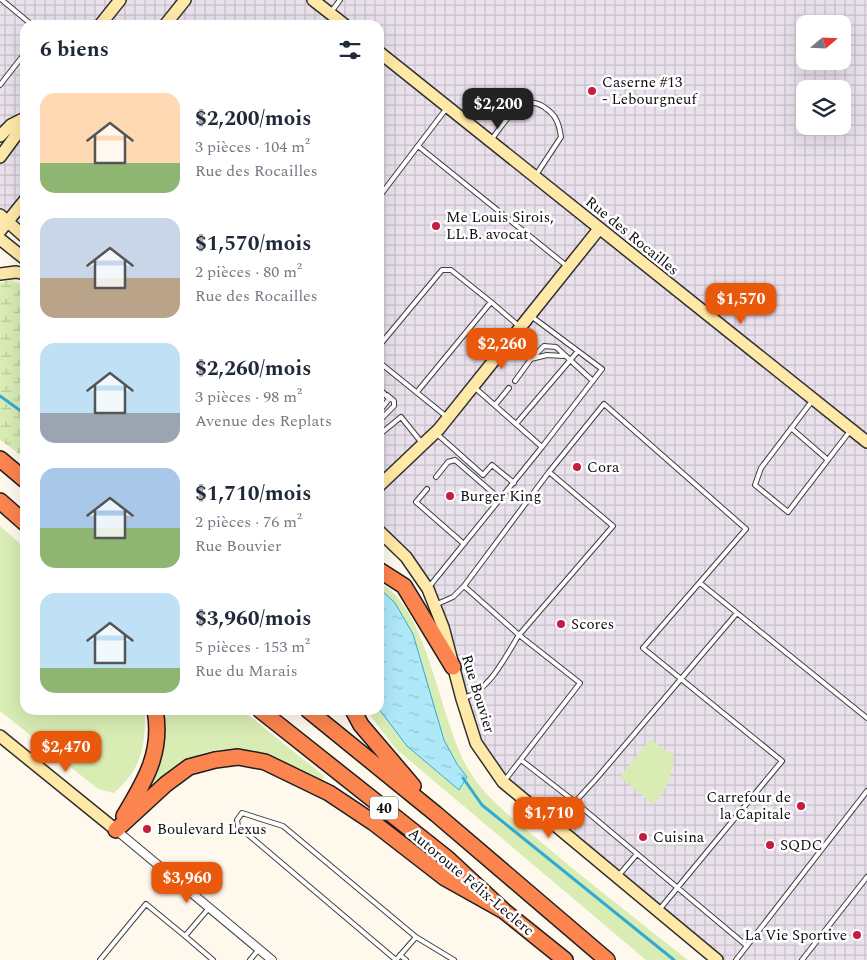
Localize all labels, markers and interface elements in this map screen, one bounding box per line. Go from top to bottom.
north arrow [796,15,851,70]
map controls [796,15,851,135]
text: 6 biens [40,34,109,66]
icon: filters [336,36,364,64]
place label: Caserne #13 - Lebourgneuf [602,71,699,111]
button: layers [796,80,851,135]
marker: Caserne #13 - Lebourgneuf [586,85,598,97]
pin: $2,200 [457,88,539,130]
text: $2,200 [473,92,523,116]
text: $2,200/mois [195,103,311,135]
icon: home [80,113,140,173]
text: 3 pièces · 104 m² [195,135,310,159]
text: Rue des Rocailles [195,159,318,183]
street label: Rue des Rocailles [580,191,684,281]
place label: Me Louis Sirois, LL.B. avocat [446,206,554,246]
marker: Me Louis Sirois, LL.B. avocat [430,220,442,232]
text: $1,570/mois [195,228,311,260]
icon: home [80,238,140,298]
text: 2 pièces · 80 m² [195,260,302,284]
pin: $1,570 [700,282,782,325]
text: Rue des Rocailles [195,284,318,308]
text: $1,570 [716,287,766,311]
pin: $2,260 [461,328,543,370]
text: $2,260 [477,332,527,356]
text: $2,260/mois [195,353,311,385]
icon: home [80,363,140,423]
text: 3 pièces · 98 m² [195,385,302,409]
text: Avenue des Replats [195,409,332,433]
place label: Cora [587,456,620,479]
marker: Cora [571,461,583,473]
text: $1,710/mois [195,478,311,510]
place label: Burger King [460,485,541,508]
icon: home [80,488,140,548]
marker: Burger King [444,490,456,502]
text: 2 pièces · 76 m² [195,510,302,534]
text: Rue Bouvier [195,534,281,558]
text: $3,960/mois [195,603,311,635]
icon: home [80,613,140,673]
place label: Scores [571,613,614,636]
marker: Scores [555,618,567,630]
text: 5 pièces · 153 m² [195,635,310,659]
street label: Rue Bouvier [455,652,501,736]
text: Rue du Marais [195,659,298,683]
pin: $2,470 [25,730,107,773]
text: $2,470 [41,735,91,759]
place label: Carrefour de la Capitale [707,786,791,826]
road number: 40 [370,796,398,820]
pin: $1,710 [508,796,590,839]
marker: Carrefour de la Capitale [795,800,807,812]
text: $1,710 [524,801,574,825]
place label: Boulevard Lexus [157,818,267,841]
street label: Autoroute Félix-Leclerc [403,822,539,942]
marker: Boulevard Lexus [141,823,153,835]
place label: Cuisina [653,826,705,849]
marker: Cuisina [637,831,649,843]
place label: SQDC [780,834,823,857]
marker: SQDC [764,839,776,851]
pin: $3,960 [146,862,228,904]
text: $3,960 [162,866,212,890]
place label: La Vie Sportive [745,924,847,947]
marker: La Vie Sportive [851,929,863,941]

